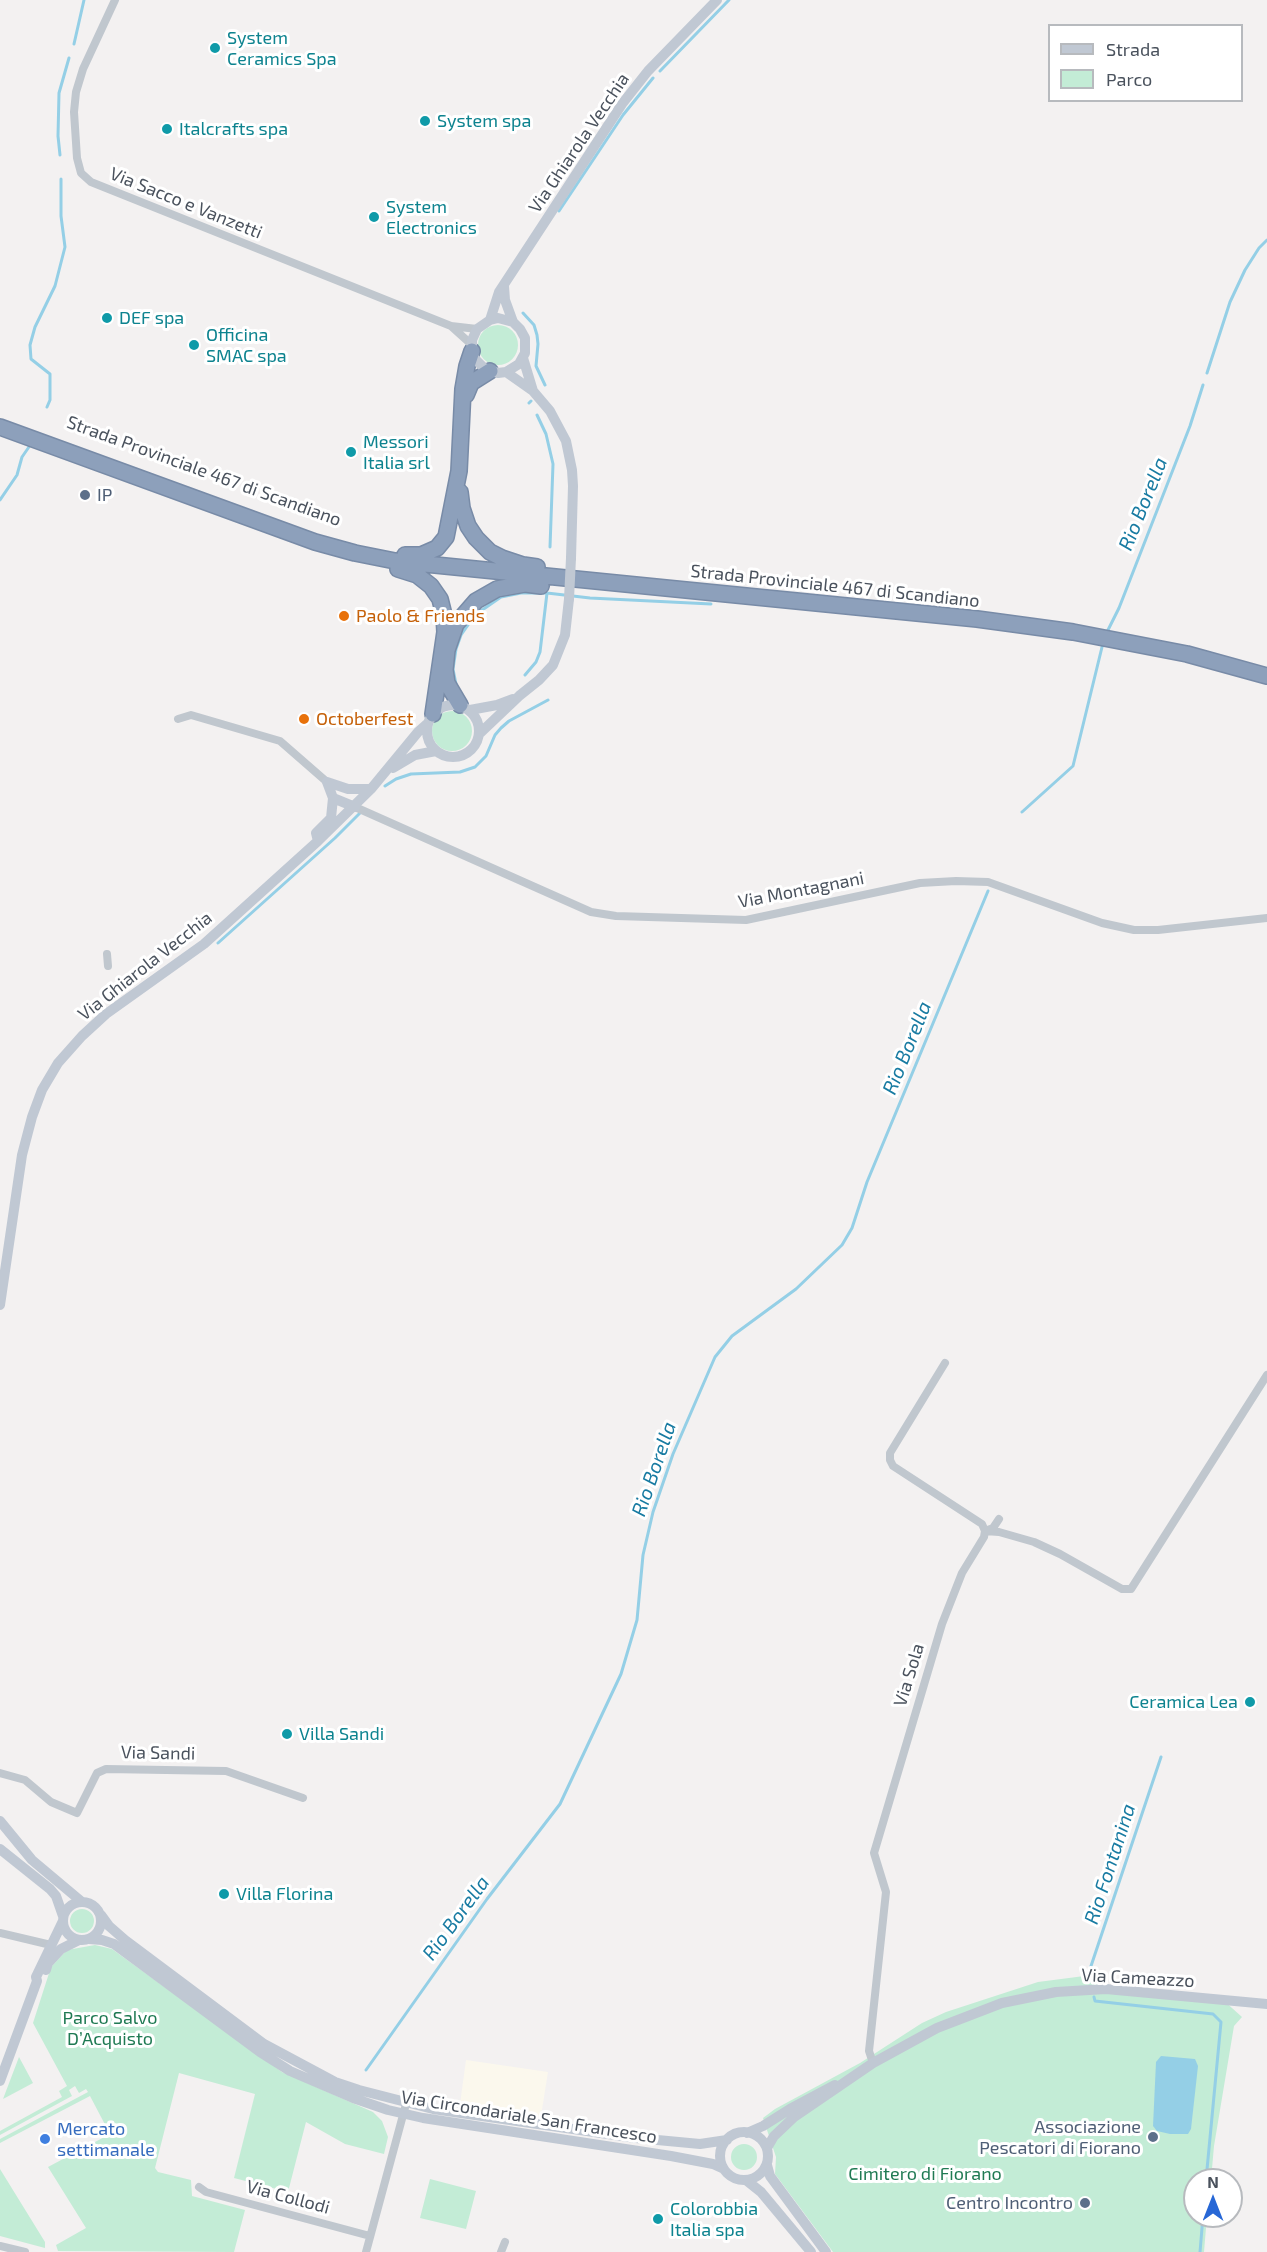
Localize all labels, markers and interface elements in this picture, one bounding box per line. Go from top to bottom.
legend [1048,24,1243,102]
place label: System Ceramics Spa [227,27,337,70]
text: Strada [1106,38,1160,60]
marker: System Ceramics Spa [208,41,222,55]
text: Parco [1106,68,1152,90]
street label: Via Ghiarola Vecchia [524,69,634,217]
place label: System spa [437,110,531,132]
marker: System spa [418,114,432,128]
place label: Italcrafts spa [179,118,288,140]
marker: Italcrafts spa [160,122,174,136]
street label: Via Sacco e Vanzetti [107,163,265,243]
place label: System Electronics [386,196,477,238]
marker: System Electronics [367,210,381,224]
place label: DEF spa [119,307,184,329]
marker: DEF spa [100,311,114,325]
place label: Officina SMAC spa [206,324,287,366]
marker: Officina SMAC spa [187,338,201,352]
street label: Strada Provinciale 467 di Scandiano [64,411,344,531]
place label: Messori Italia srl [363,431,430,474]
marker: Messori Italia srl [344,445,358,459]
water label: Rio Borella [1113,454,1173,554]
place label: IP [97,484,112,506]
marker: IP [78,488,92,502]
street label: Strada Provinciale 467 di Scandiano [689,560,981,612]
place label: Paolo & Friends [356,605,485,627]
marker: Paolo & Friends [337,609,351,623]
place label: Octoberfest [316,708,413,730]
marker: Octoberfest [297,712,311,726]
street label: Via Montagnani [736,867,866,913]
street label: Via Ghiarola Vecchia [74,907,216,1025]
water label: Rio Borella [877,998,937,1098]
water label: Rio Borella [627,1419,681,1519]
street label: Via Sola [889,1641,929,1709]
place label: Ceramica Lea [1129,1691,1238,1713]
marker: Ceramica Lea [1243,1695,1257,1709]
place label: Villa Sandi [299,1723,384,1745]
marker: Villa Sandi [280,1727,294,1741]
street label: Via Sandi [121,1742,195,1764]
water label: Rio Fontanina [1079,1801,1141,1927]
water label: Rio Borella [417,1871,495,1965]
place label: Villa Florina [236,1883,333,1905]
marker: Villa Florina [217,1887,231,1901]
street label: Via Cameazzo [1081,1964,1195,1992]
park label: Parco Salvo D’Acquisto [63,2007,157,2050]
street label: Via Circondariale San Francesco [399,2086,659,2148]
place label: Associazione Pescatori di Fiorano [979,2116,1141,2158]
place label: Mercato settimanale [57,2118,155,2160]
marker: Associazione Pescatori di Fiorano [1146,2130,1160,2144]
marker: Mercato settimanale [38,2132,52,2146]
park label: Cimitero di Fiorano [848,2163,1002,2185]
north arrow [1183,2168,1243,2228]
text: N [1207,2172,1219,2191]
street label: Via Collodi [244,2176,332,2218]
place label: Centro Incontro [946,2192,1073,2214]
marker: Centro Incontro [1078,2196,1092,2210]
place label: Colorobbia Italia spa [670,2198,758,2240]
marker: Colorobbia Italia spa [651,2212,665,2226]

